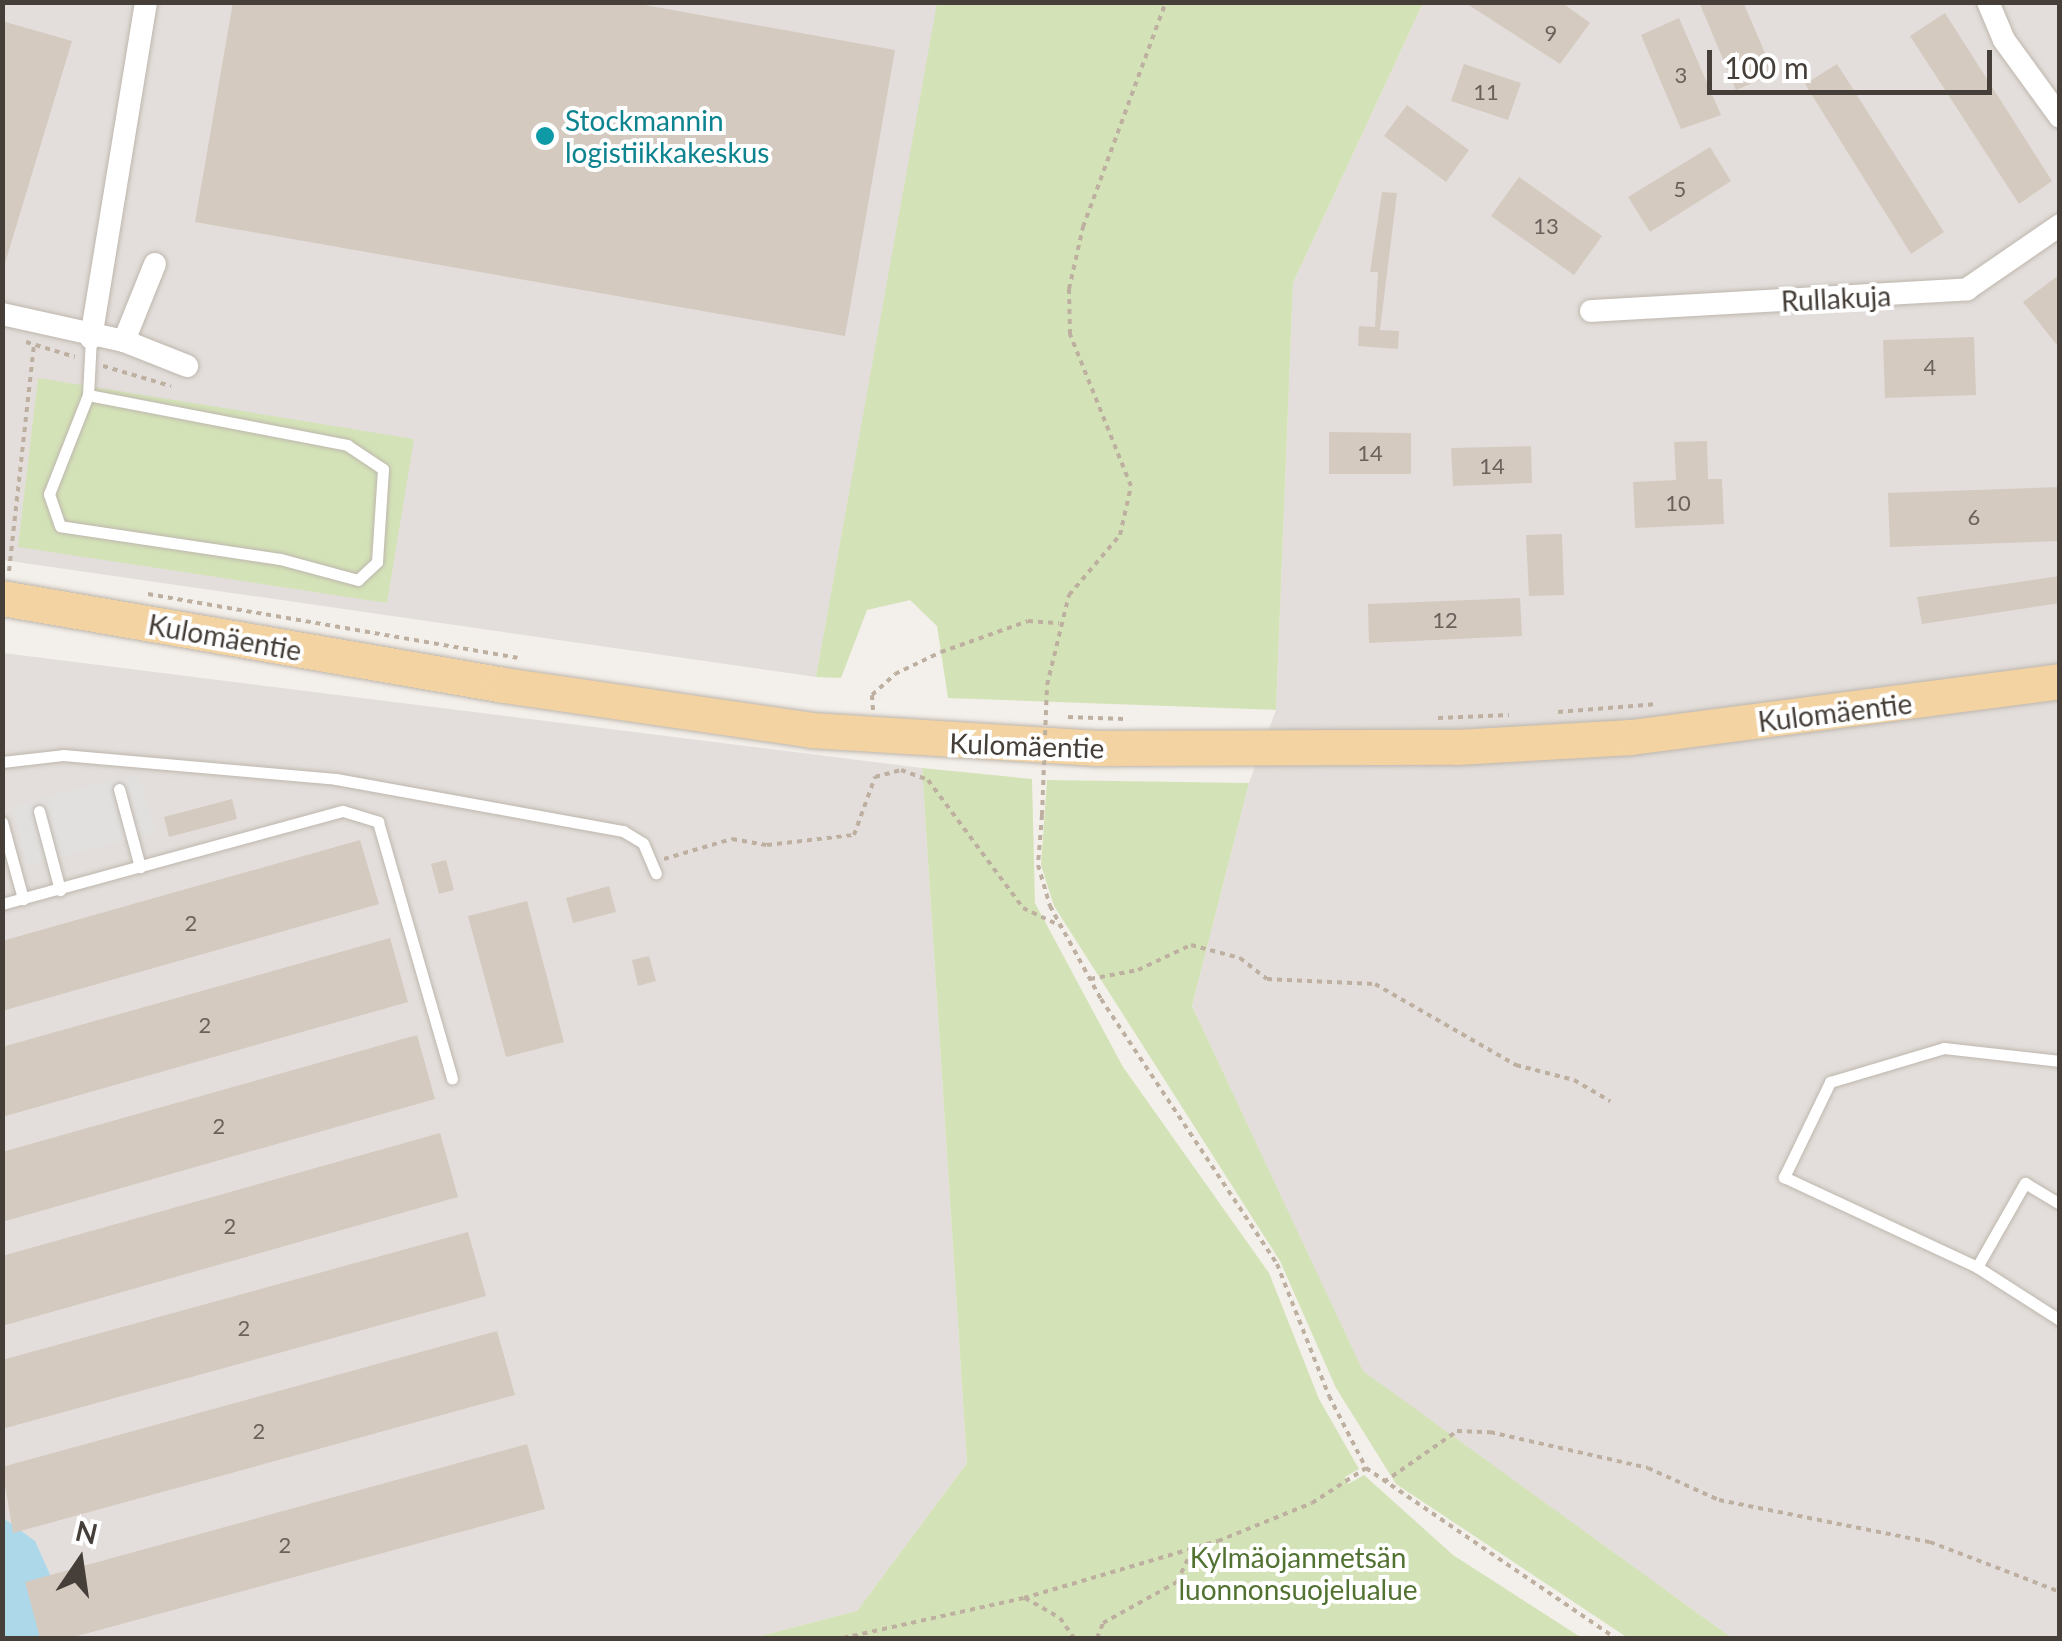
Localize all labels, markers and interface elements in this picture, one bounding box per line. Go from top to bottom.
house number: 9 [1545,20,1557,46]
scale bar [1712,30,1997,92]
text: 100 m [1724,49,1809,85]
house number: 3 [1675,62,1687,88]
house number: 11 [1473,79,1499,105]
place label: Stockmannin logistiikkakeskus [565,103,769,169]
marker: Stockmannin logistiikkakeskus [534,125,556,147]
house number: 5 [1674,176,1686,202]
house number: 13 [1533,213,1559,239]
street label: Rullakuja [1780,278,1892,318]
house number: 4 [1924,354,1936,380]
house number: 14 [1357,440,1383,466]
house number: 14 [1479,453,1505,479]
house number: 10 [1665,490,1691,516]
house number: 6 [1968,504,1980,530]
street label: Kulomäentie [146,607,304,667]
house number: 12 [1432,607,1458,633]
street label: Kulomäentie [1756,686,1914,738]
street label: Kulomäentie [949,726,1105,764]
house number: 2 [185,910,197,936]
house number: 2 [199,1012,211,1038]
house number: 2 [213,1113,225,1139]
house number: 2 [224,1213,236,1239]
house number: 2 [238,1315,250,1341]
house number: 2 [253,1418,265,1444]
north arrow [30,1511,130,1611]
text: N [72,1513,101,1551]
house number: 2 [279,1532,291,1558]
park label: Kylmäojanmetsän luonnonsuojelualue [1178,1540,1418,1606]

